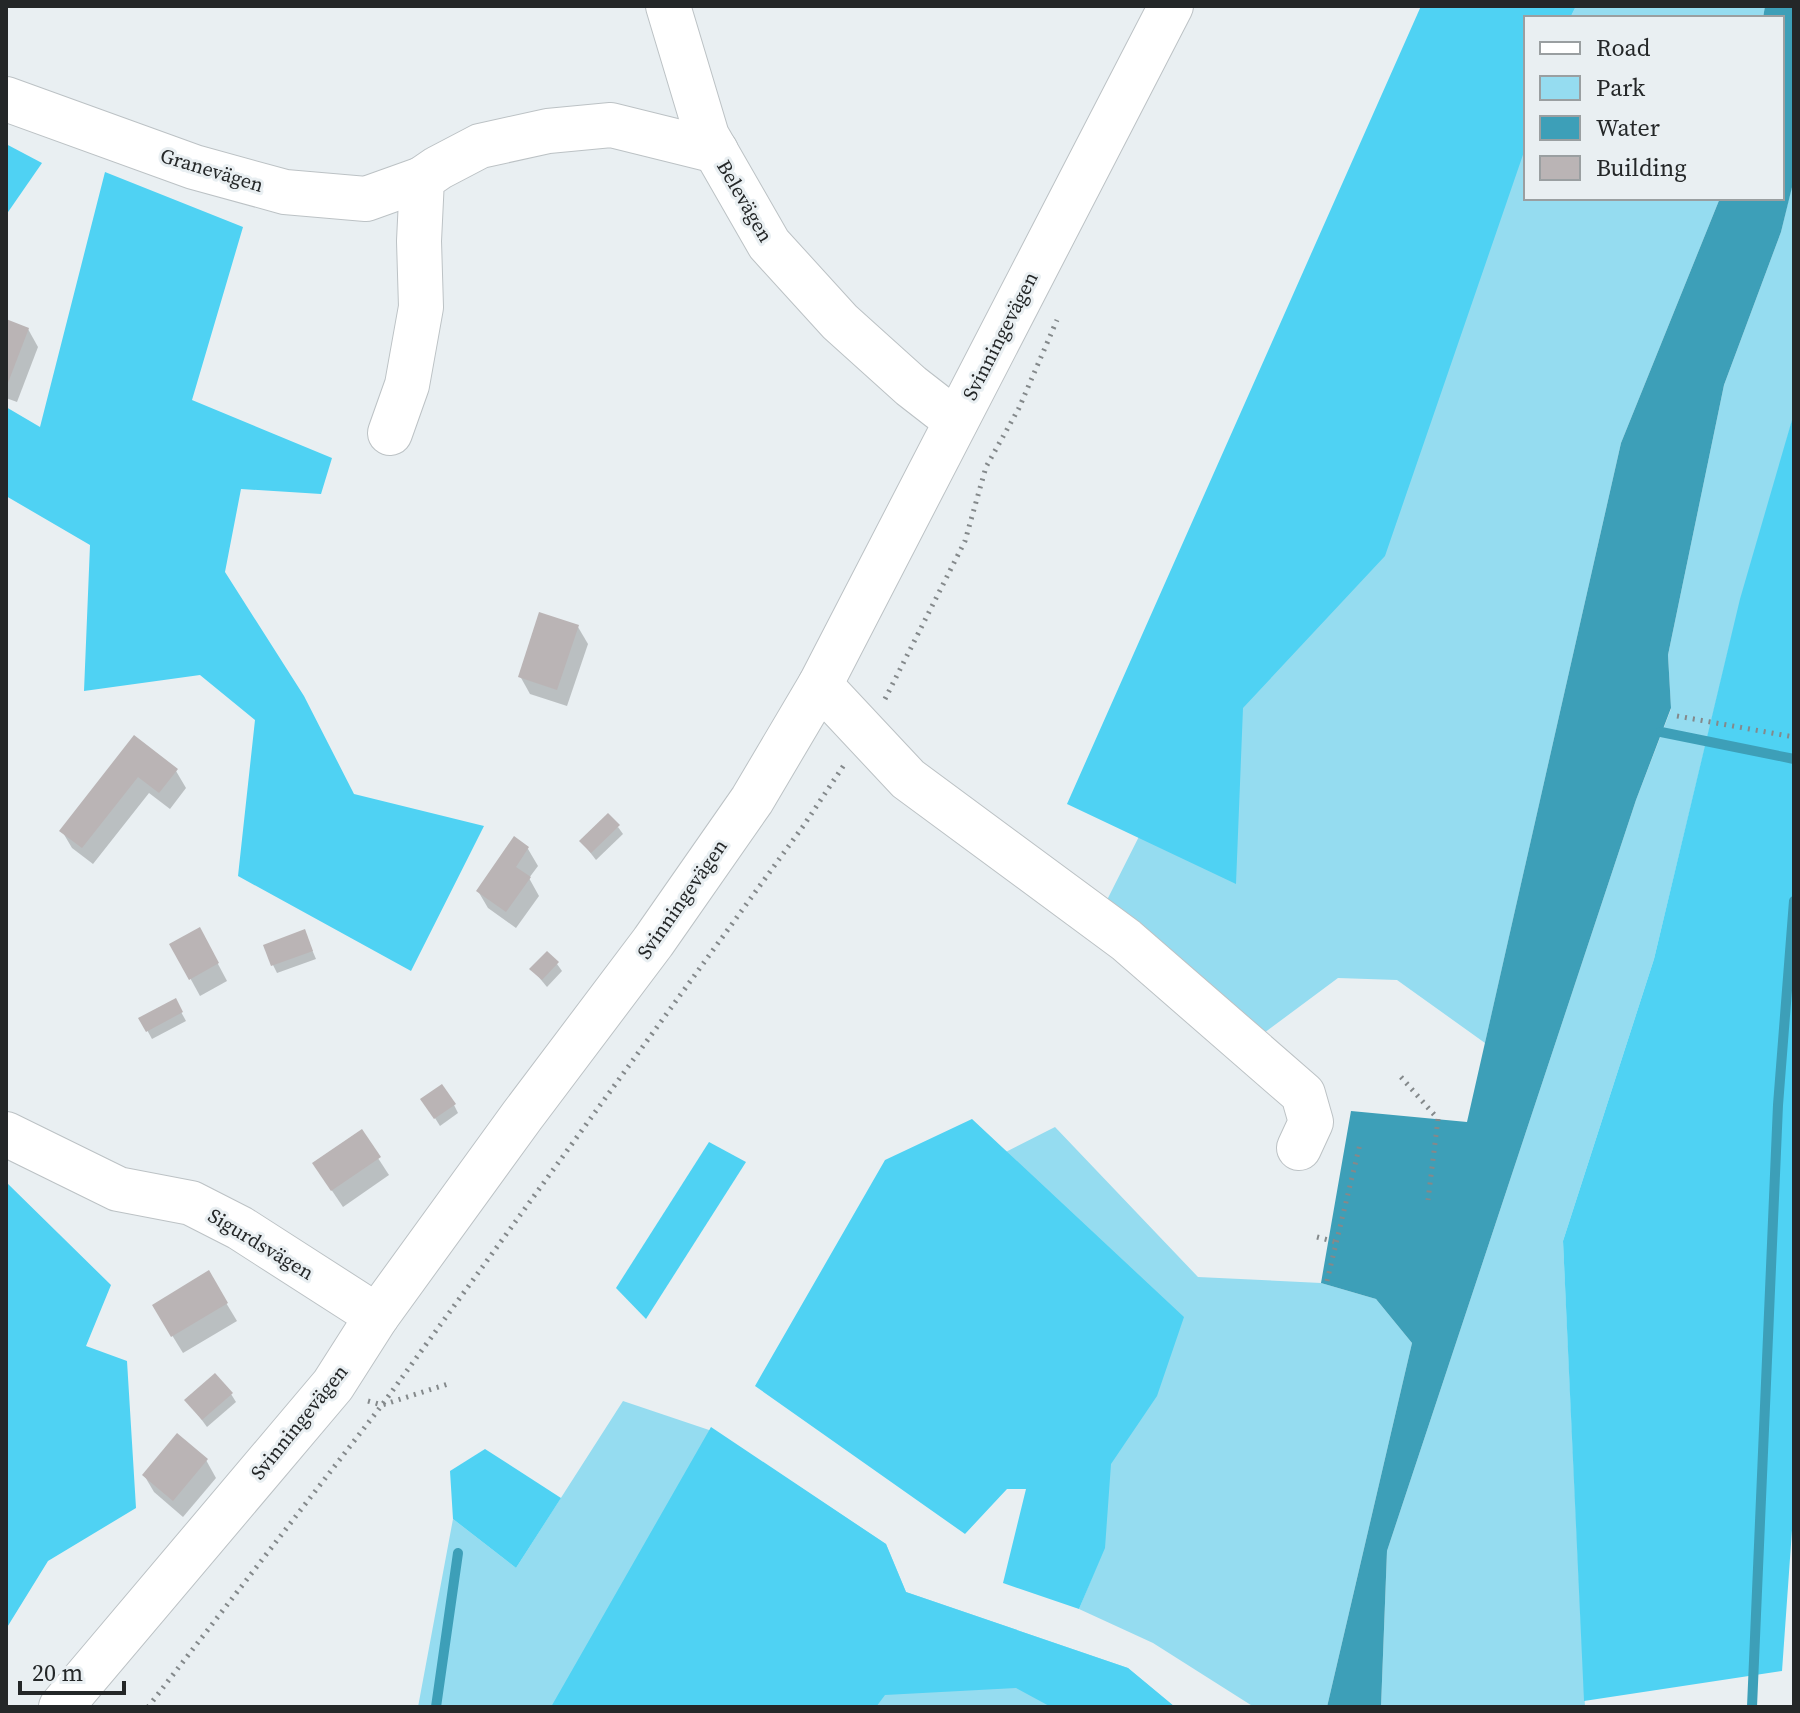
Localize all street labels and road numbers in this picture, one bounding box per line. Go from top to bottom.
street label: Granevägen [157,141,267,199]
street label: Belevägen [710,155,780,247]
street label: Svinningevägen [956,267,1044,405]
street label: Svinningevägen [630,833,734,965]
street label: Sigurdsvägen [203,1201,319,1287]
street label: Svinningevägen [244,1359,354,1485]

